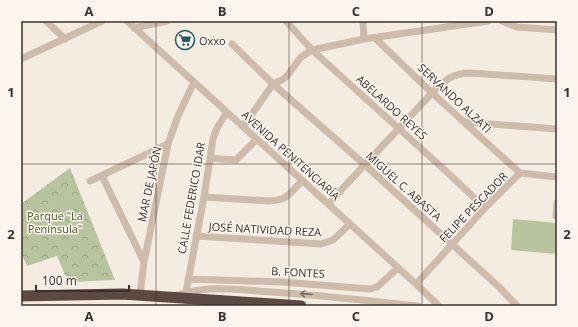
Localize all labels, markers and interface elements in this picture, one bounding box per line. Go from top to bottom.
text: A [85,2,94,20]
text: B [218,2,227,20]
text: C [352,2,360,20]
text: D [484,2,494,20]
supermarket icon: Oxxo [174,29,196,51]
place label: Oxxo [199,33,226,48]
street label: SERVANDO ALZATI [415,60,495,136]
street label: ABELARDO REYES [353,71,431,143]
text: 1 [7,83,15,101]
text: 1 [563,83,571,101]
street label: AVENIDA PENITENCIARÍA [239,107,343,203]
street label: CALLE FEDERICO IDAR [174,141,208,255]
street label: MAR DE JAPÓN [134,145,164,223]
street label: MIGUEL C. ABASTA [363,148,445,224]
street label: FELIPE PESCADOR [436,168,511,245]
park label: Parque "La Península" [27,208,83,236]
street label: JOSÉ NATIVIDAD REZA [207,219,322,239]
text: 2 [7,225,15,243]
text: 2 [563,225,571,243]
street label: B. FONTES [271,263,325,281]
scale bar [36,267,129,293]
text: 100 m [42,272,77,289]
one-way arrow [299,291,312,298]
text: A [85,307,94,325]
text: B [218,307,227,325]
text: C [352,307,360,325]
text: D [484,307,494,325]

